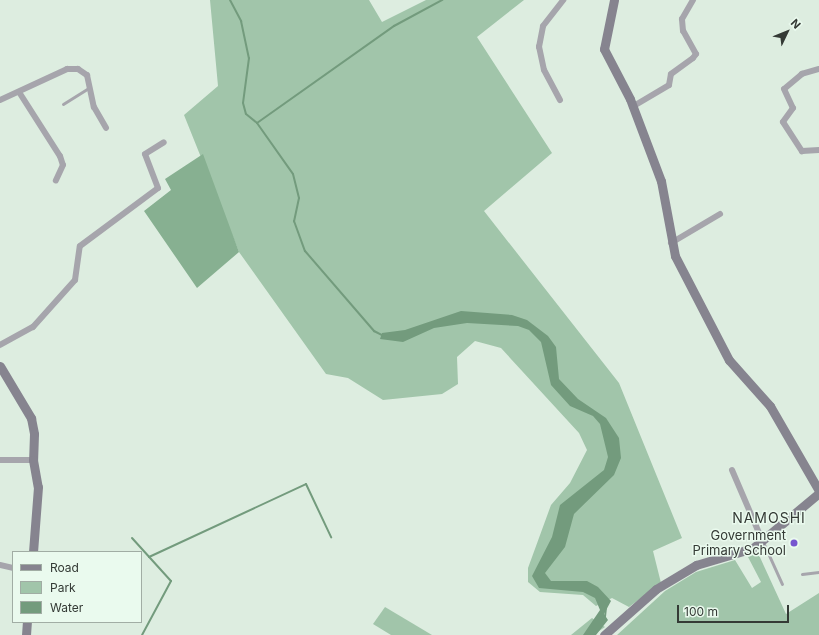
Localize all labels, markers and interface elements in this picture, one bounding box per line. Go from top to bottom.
north arrow [767,12,807,52]
text: N [788,16,804,32]
district label: NAMOSHI [732,510,806,526]
place label: Government Primary School [693,528,786,559]
marker: Government Primary School [789,538,799,548]
legend [12,551,142,623]
text: Road [50,560,79,575]
text: Park [50,580,76,595]
scale bar [679,597,791,623]
text: Water [50,600,83,615]
text: 100 m [684,604,718,619]

